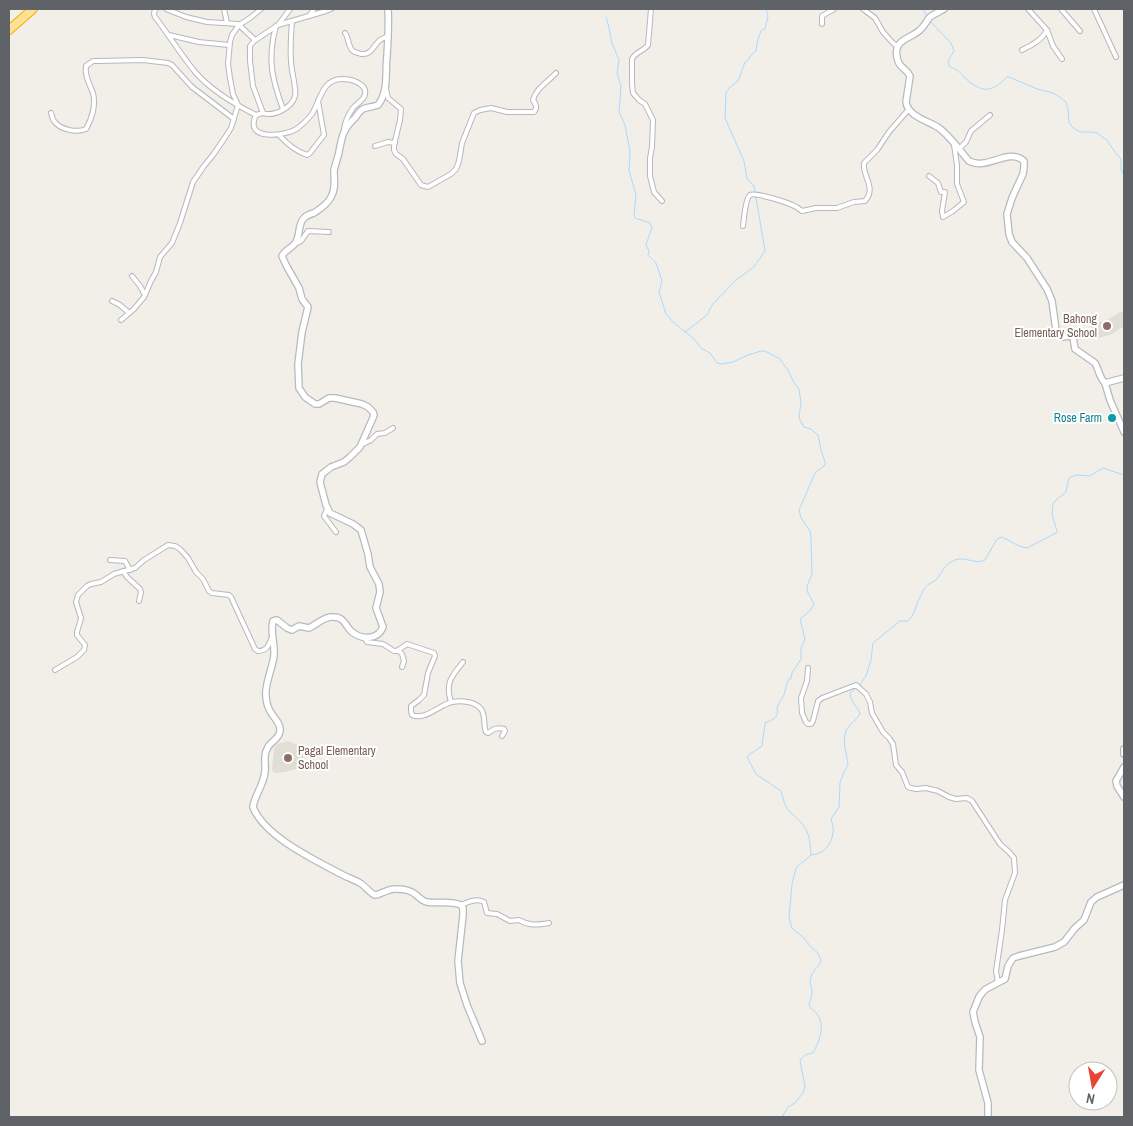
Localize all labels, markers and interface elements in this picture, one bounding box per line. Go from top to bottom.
place label: Bahong Elementary School [1014,311,1098,341]
marker: Bahong Elementary School [1101,320,1113,332]
place label: Rose Farm [1054,410,1102,426]
marker: Rose Farm [1106,412,1118,424]
place label: Pagal Elementary School [298,743,376,773]
marker: Pagal Elementary School [282,752,294,764]
north arrow [1068,1061,1118,1111]
text: N [1085,1089,1096,1108]

